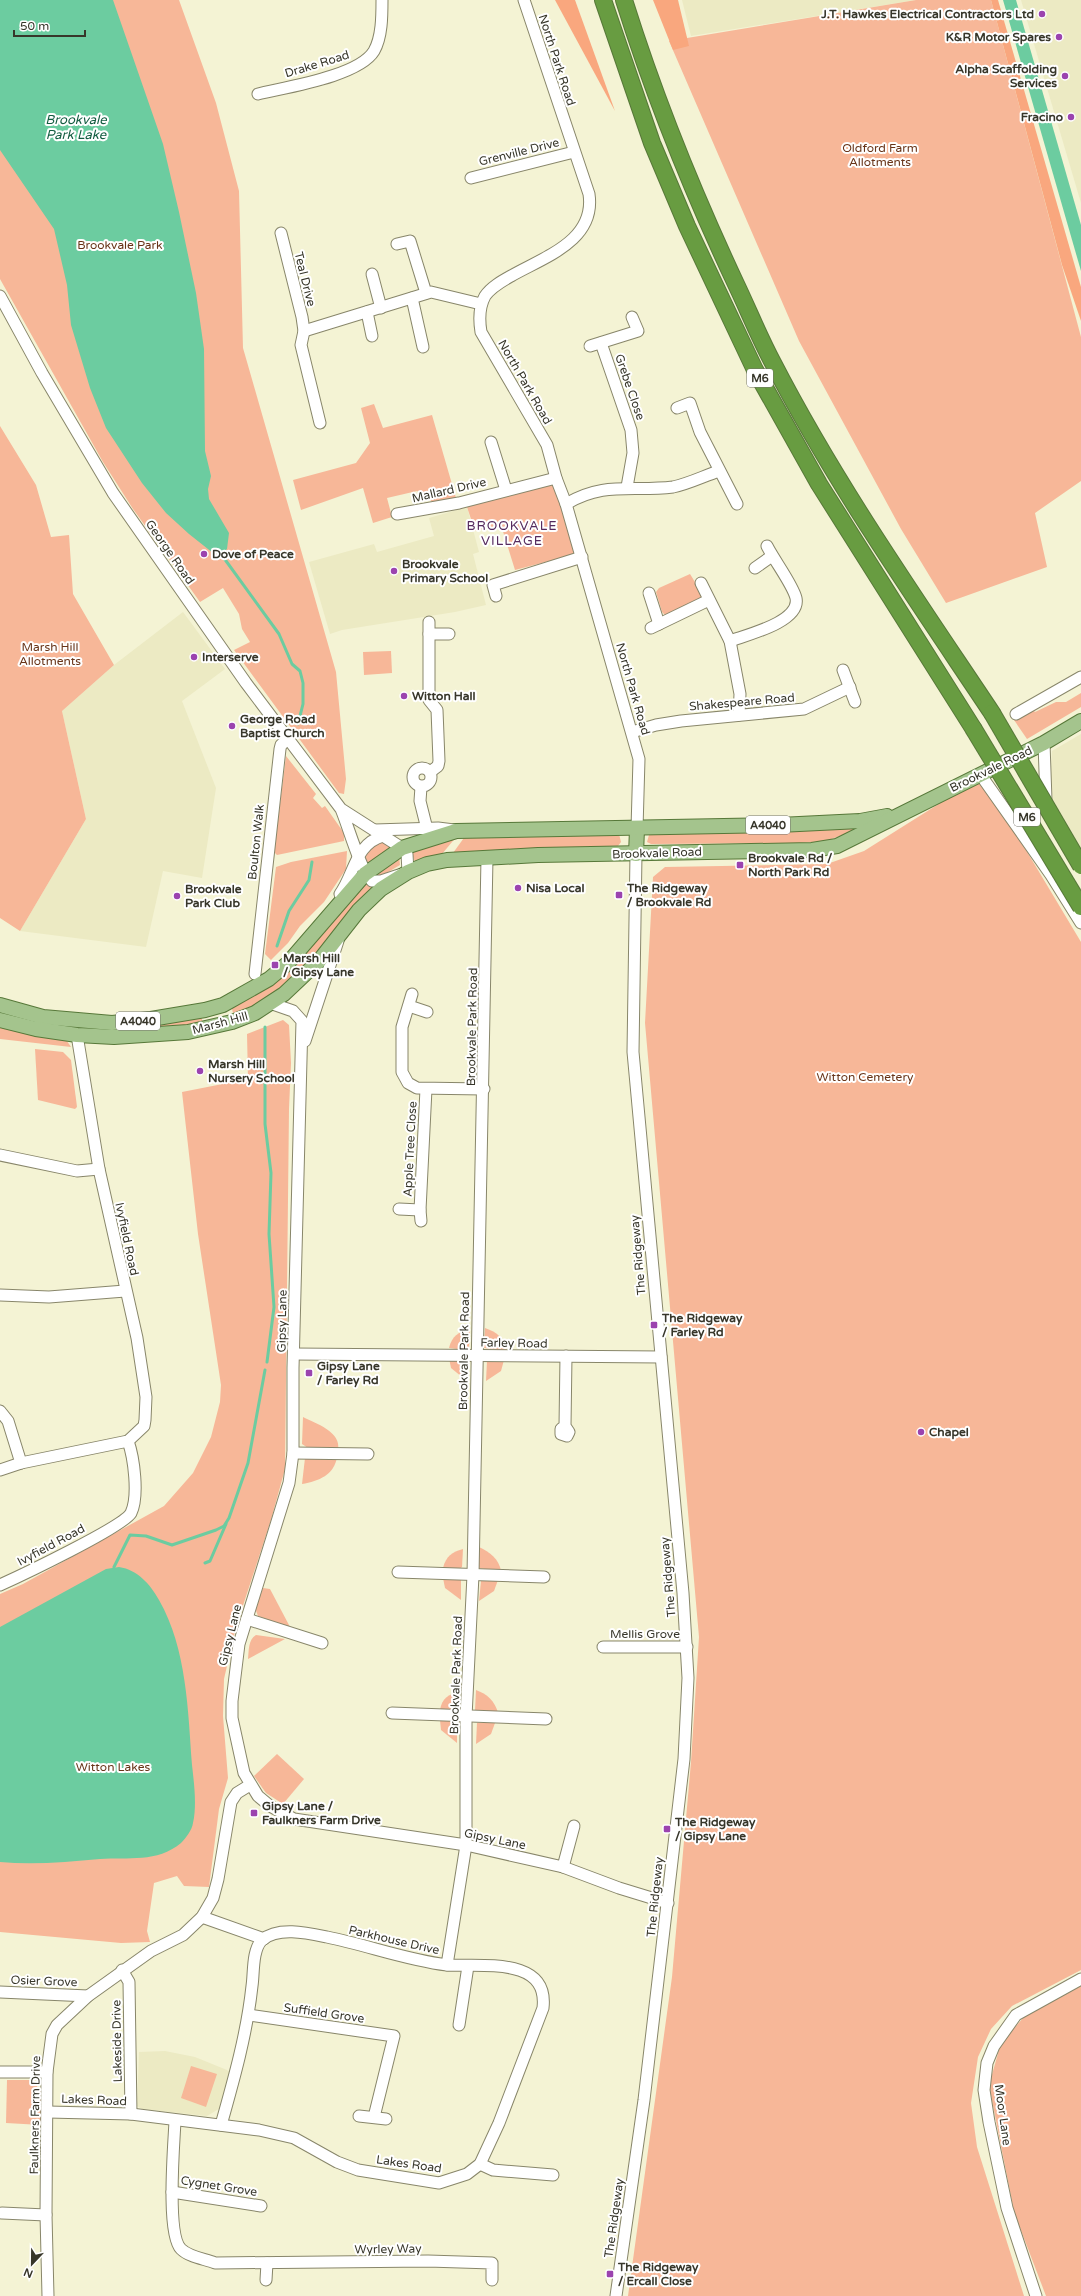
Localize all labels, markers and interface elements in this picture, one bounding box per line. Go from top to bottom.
place label: J.T. Hawkes Electrical Contractors Ltd [820,7,1034,21]
marker: J.T. Hawkes Electrical Contractors Ltd [1037,9,1047,19]
scale bar [14,12,85,38]
street label: North Park Road [536,13,578,107]
text: 50 m [20,19,49,33]
place label: K&R Motor Spares [946,30,1051,45]
marker: K&R Motor Spares [1054,32,1064,42]
street label: Drake Road [283,48,351,80]
place label: Alpha Scaffolding Services [955,62,1057,90]
marker: Alpha Scaffolding Services [1060,71,1070,81]
place label: Fracino [1021,110,1063,124]
water label: Brookvale Park Lake [45,112,107,143]
marker: Fracino [1066,112,1076,122]
street label: Grenville Drive [477,135,561,169]
park label: Oldford Farm Allotments [842,141,918,169]
park label: Brookvale Park [77,238,163,252]
street label: Teal Drive [291,250,319,308]
street label: North Park Road [495,337,555,427]
street label: Grebe Close [612,352,648,422]
road number: M6 [747,369,773,387]
street label: Mallard Drive [411,475,488,505]
street label: George Road [143,517,197,587]
district label: BROOKVALE VILLAGE [466,518,558,549]
place label: Dove of Peace [212,547,294,561]
marker: Dove of Peace [199,549,209,559]
place label: Brookvale Primary School [402,557,488,586]
marker: Brookvale Primary School [389,566,399,576]
park label: Marsh Hill Allotments [19,640,81,668]
street label: North Park Road [613,641,653,737]
place label: Interserve [202,650,259,664]
marker: Interserve [189,652,199,662]
place label: Witton Hall [412,689,476,703]
street label: Shakespeare Road [689,690,795,714]
marker: Witton Hall [399,691,409,701]
place label: George Road Baptist Church [240,712,325,741]
marker: George Road Baptist Church [227,721,237,731]
street label: Brookvale Road [948,743,1034,795]
street label: Boulton Walk [245,803,267,881]
road number: M6 [1014,808,1040,826]
road number: A4040 [746,816,790,834]
street label: Brookvale Road [612,844,702,862]
place label: Brookvale Rd / North Park Rd [748,851,832,879]
marker: Brookvale Rd / North Park Rd [735,860,745,870]
place label: Nisa Local [526,881,584,895]
place label: The Ridgeway / Brookvale Rd [626,881,711,909]
place label: Brookvale Park Club [185,882,242,910]
marker: Nisa Local [513,883,523,893]
marker: The Ridgeway / Brookvale Rd [614,890,624,900]
marker: Brookvale Park Club [172,891,182,901]
place label: Marsh Hill / Gipsy Lane [283,951,354,980]
marker: Marsh Hill / Gipsy Lane [270,960,280,970]
street label: Brookvale Park Road [464,968,480,1086]
street label: Marsh Hill [191,1009,249,1037]
road number: A4040 [116,1012,160,1030]
place label: Marsh Hill Nursery School [208,1057,295,1086]
marker: Marsh Hill Nursery School [195,1066,205,1076]
park label: Witton Cemetery [817,1070,914,1084]
street label: Apple Tree Close [401,1101,420,1197]
street label: Ivyfield Road [112,1201,142,1277]
street label: The Ridgeway [627,1214,648,1296]
street label: Gipsy Lane [274,1289,290,1352]
street label: Brookvale Park Road [456,1292,472,1410]
place label: The Ridgeway / Farley Rd [661,1311,743,1340]
marker: The Ridgeway / Farley Rd [649,1320,659,1330]
street label: Farley Road [480,1335,548,1351]
place label: Gipsy Lane / Farley Rd [317,1359,380,1388]
marker: Gipsy Lane / Farley Rd [304,1368,314,1378]
place label: Chapel [929,1425,969,1440]
marker: Chapel [916,1427,926,1437]
street label: Ivyfield Road [15,1521,87,1569]
street label: The Ridgeway [657,1536,678,1618]
street label: Gipsy Lane [216,1603,244,1667]
street label: Brookvale Park Road [447,1615,465,1735]
street label: Mellis Grove [610,1627,680,1641]
park label: Witton Lakes [76,1760,150,1774]
place label: Gipsy Lane / Faulkners Farm Drive [262,1799,381,1827]
marker: Gipsy Lane / Faulkners Farm Drive [249,1808,259,1818]
place label: The Ridgeway / Gipsy Lane [674,1815,756,1844]
marker: The Ridgeway / Gipsy Lane [662,1824,672,1834]
street label: Gipsy Lane [463,1826,527,1852]
street label: The Ridgeway [644,1856,666,1938]
street label: Parkhouse Drive [347,1923,441,1957]
street label: Osier Grove [10,1973,78,1989]
street label: Lakeside Drive [109,1999,125,2082]
street label: Suffield Grove [283,2000,365,2026]
street label: Faulkners Farm Drive [27,2055,43,2175]
street label: Moor Lane [992,2084,1014,2147]
street label: Lakes Road [61,2092,127,2108]
street label: Lakes Road [375,2152,443,2176]
street label: Cygnet Grove [180,2173,258,2199]
street label: The Ridgeway [601,2177,627,2259]
street label: Wyrley Way [354,2241,422,2257]
north arrow [12,2244,52,2284]
place label: The Ridgeway / Ercall Close [617,2260,699,2288]
text: N [22,2265,35,2280]
marker: The Ridgeway / Ercall Close [605,2269,615,2279]

